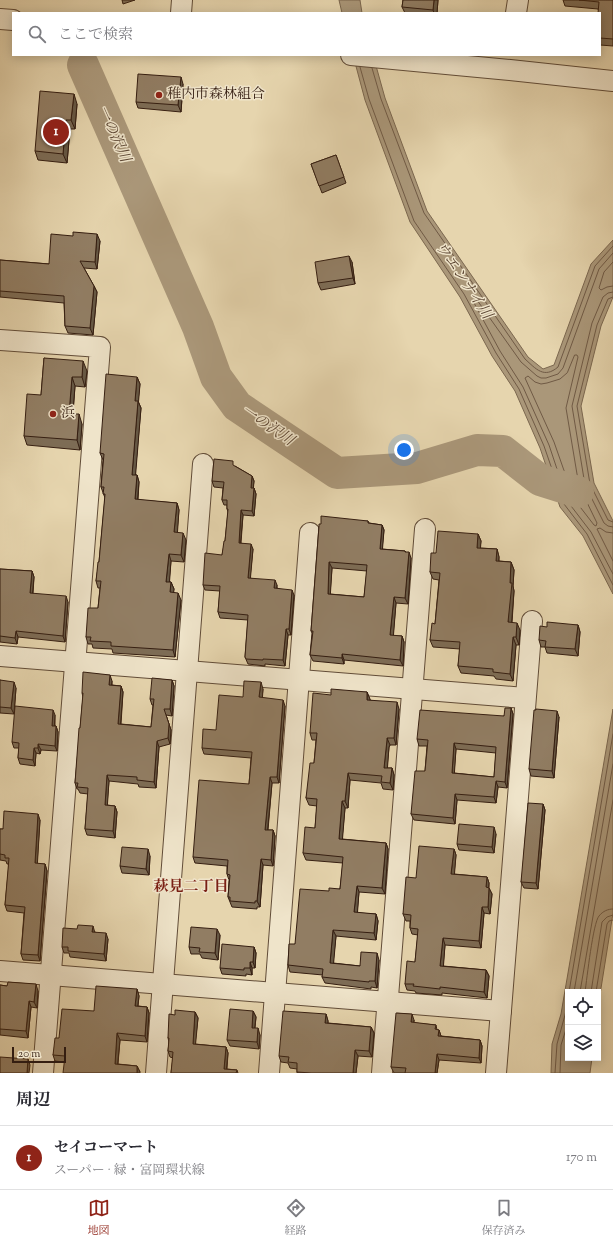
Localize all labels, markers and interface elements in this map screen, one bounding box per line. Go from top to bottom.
search box [12,12,601,56]
icon: search [26,23,48,45]
text: ここで検索 [58,25,133,46]
place label: 稚内市森林組合 [167,85,265,105]
marker: 稚内市森林組合 [154,90,164,100]
water label: 一の沢川 [91,102,136,167]
pin: 1 [43,117,69,147]
water label: ウエンナイ川 [429,238,498,325]
water label: 一の沢川 [236,401,299,453]
place label: 浜 [61,404,75,424]
marker: 浜 [48,409,58,419]
your location [394,440,414,460]
district label: 萩見二丁目 [153,877,229,898]
map controls [565,989,601,1061]
button: locate [565,989,601,1025]
button: layers [565,1025,601,1061]
scale bar [12,1045,66,1064]
text: 20 m [18,1046,40,1062]
text: 周辺 [16,1089,50,1113]
text: セイコーマート [54,1138,158,1159]
text: 1 [27,1149,31,1167]
text: 170 m [566,1149,597,1167]
text: スーパー · 緑・富岡環状線 [54,1162,205,1180]
tab: 地図 [88,1197,110,1239]
tab: 経路 [285,1197,307,1239]
tab: 保存済み [482,1197,526,1239]

